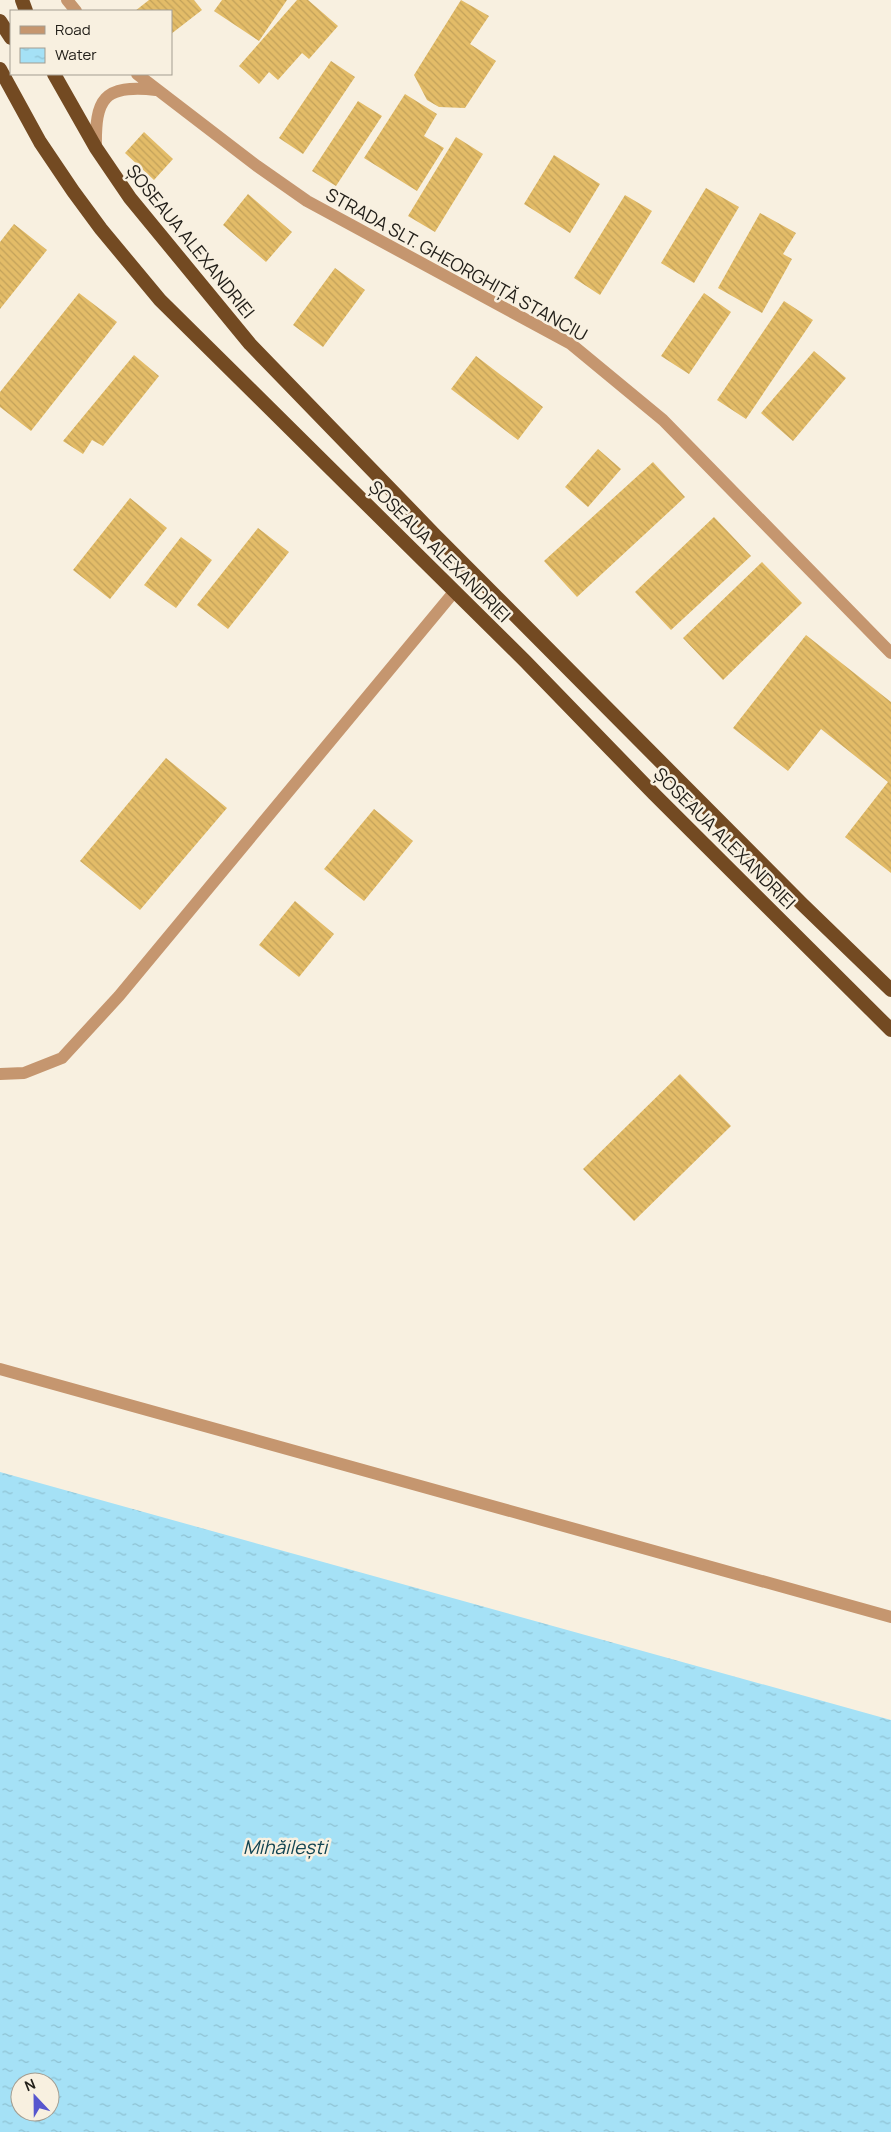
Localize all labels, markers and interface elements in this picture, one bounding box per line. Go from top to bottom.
legend [10,10,172,75]
text: Road [55,19,91,40]
text: Water [55,44,97,65]
street label: ȘOSEAUA ALEXANDRIEI [122,159,260,323]
street label: STRADA SLT. GHEORGHIȚĂ STANCIU [322,182,592,346]
street label: ȘOSEAUA ALEXANDRIEI [364,475,516,627]
street label: ȘOSEAUA ALEXANDRIEI [649,762,801,914]
water label: Mihăilești [243,1834,330,1860]
north arrow [10,2072,60,2122]
text: N [22,2074,38,2095]

